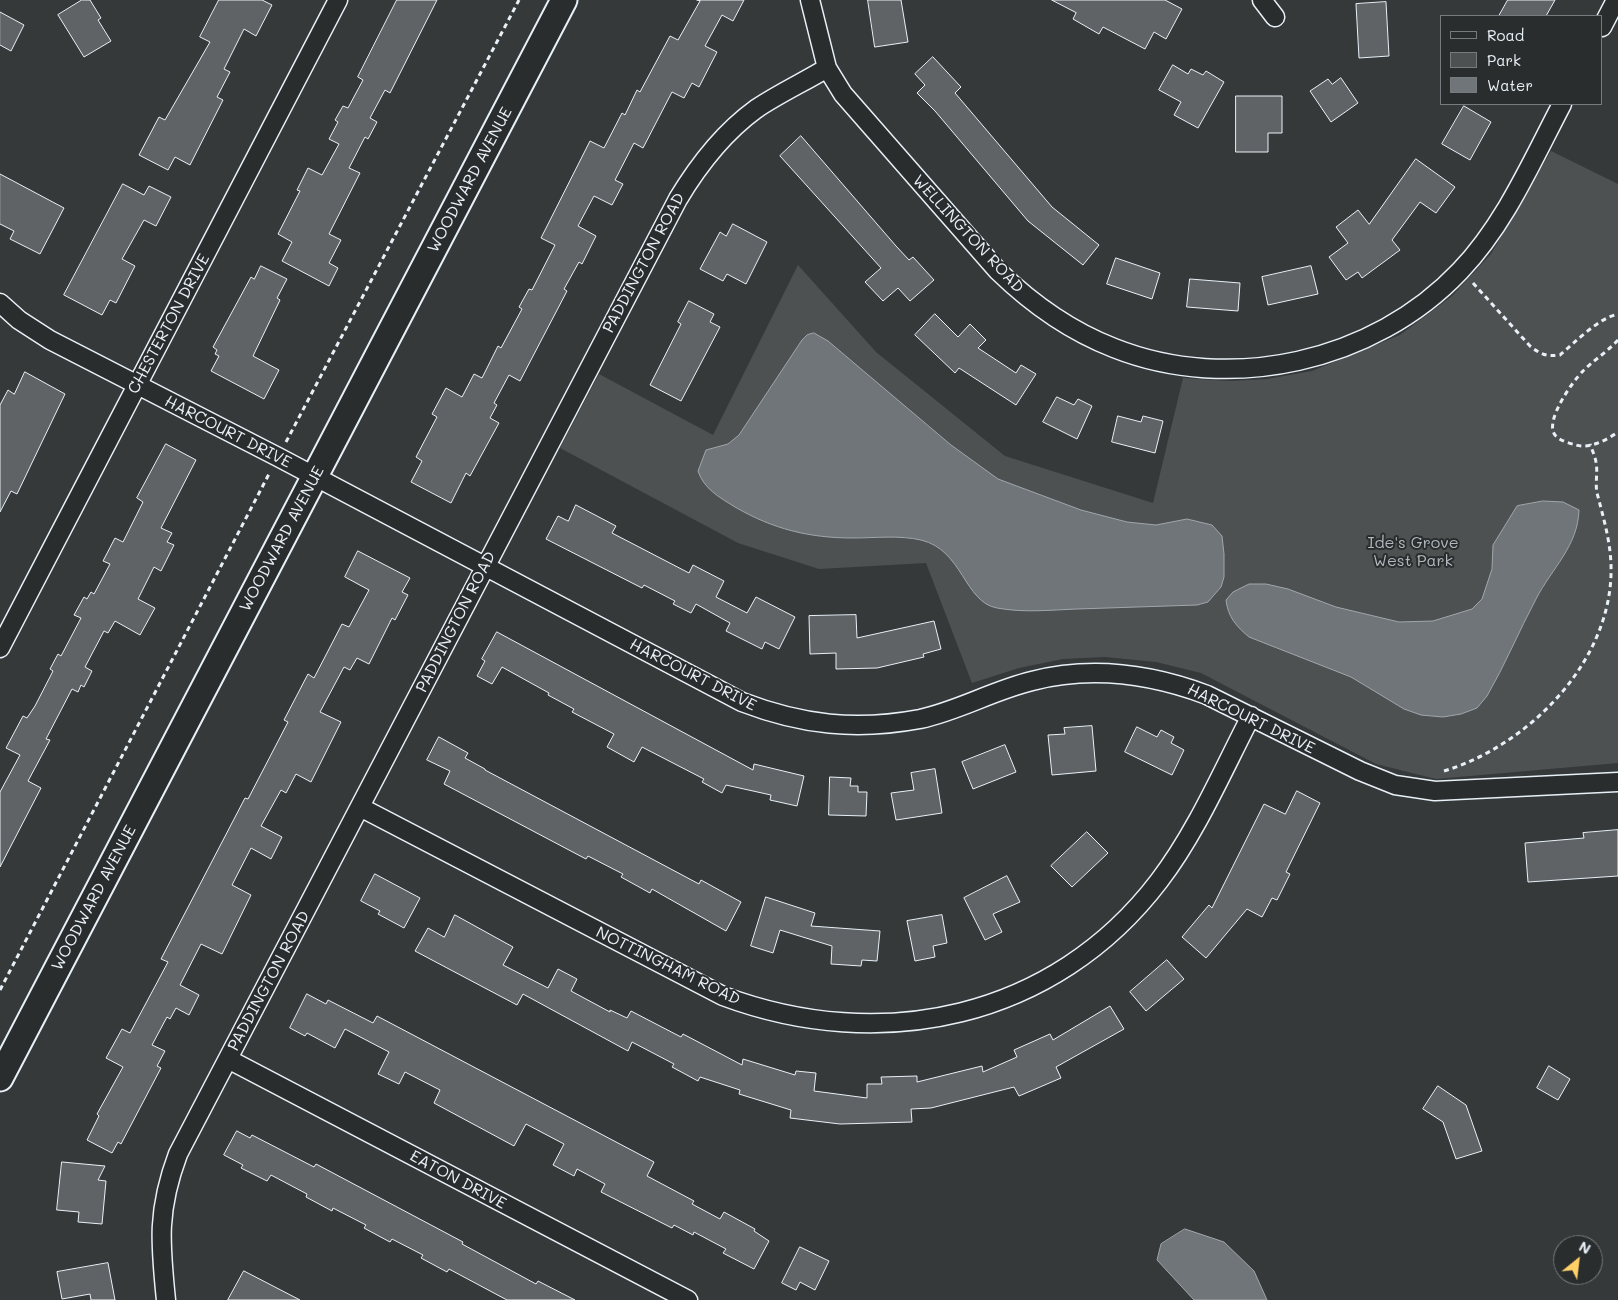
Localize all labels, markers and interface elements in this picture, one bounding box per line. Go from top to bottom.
legend [1440,15,1603,105]
text: Road [1487,25,1524,45]
text: Park [1487,50,1521,70]
text: Water [1487,75,1533,95]
street label: WOODWARD AVENUE [424,104,516,256]
street label: WELLINGTON ROAD [908,171,1028,297]
street label: PADDINGTON ROAD [599,190,689,336]
street label: CHESTERTON DRIVE [124,251,214,397]
street label: HARCOURT DRIVE [161,392,295,472]
street label: WOODWARD AVENUE [236,463,328,615]
park label: Ide's Grove West Park [1367,533,1459,571]
street label: PADDINGTON ROAD [412,548,500,696]
street label: HARCOURT DRIVE [626,635,760,715]
street label: HARCOURT DRIVE [1184,680,1318,758]
street label: WOODWARD AVENUE [48,822,140,974]
street label: PADDINGTON ROAD [224,908,314,1054]
street label: NOTTINGHAM ROAD [593,923,743,1009]
street label: EATON DRIVE [406,1147,510,1213]
north arrow [1553,1235,1603,1285]
text: N [1576,1236,1594,1258]

